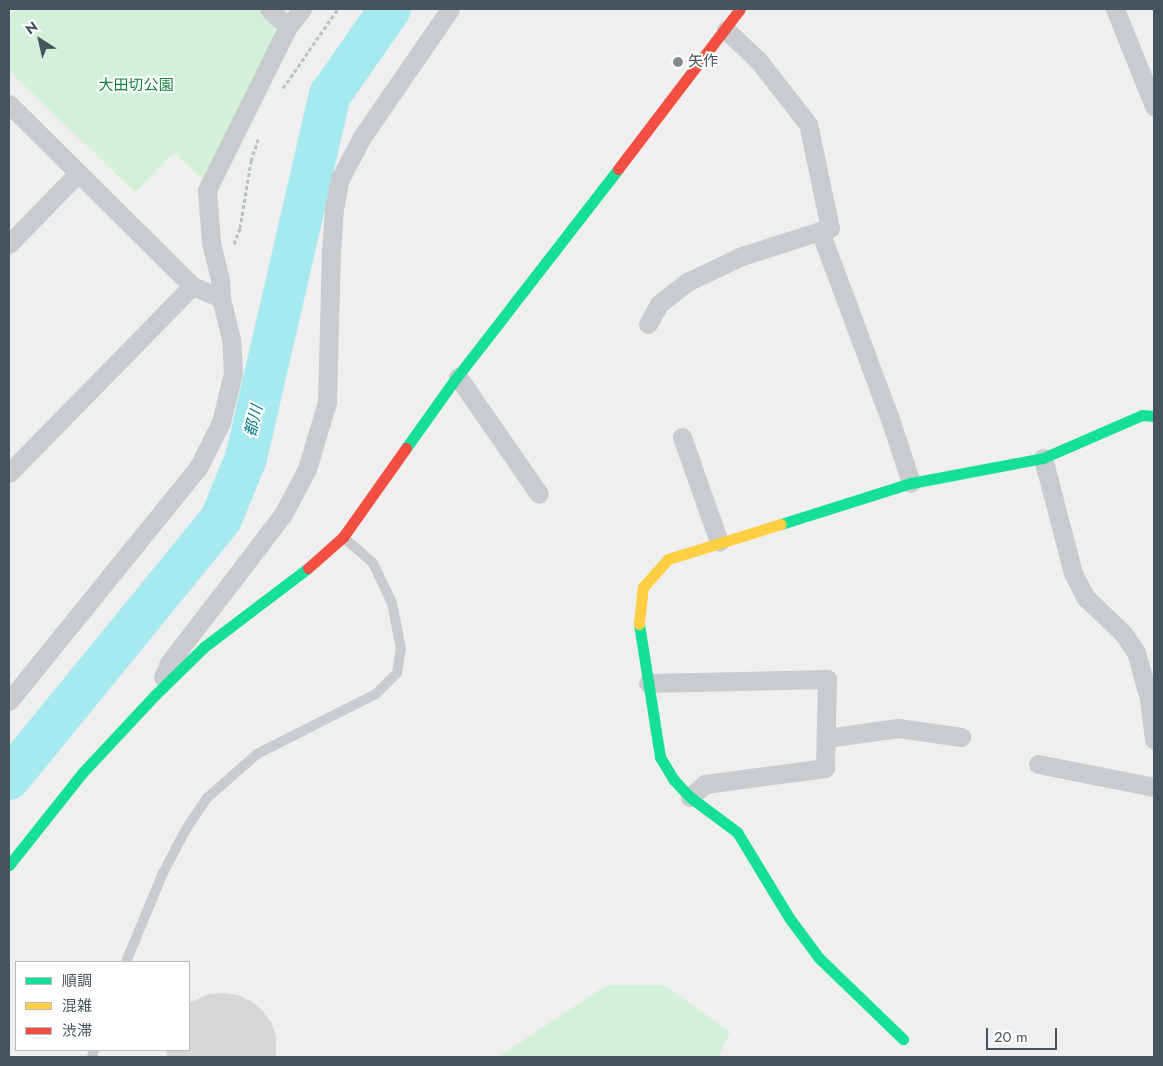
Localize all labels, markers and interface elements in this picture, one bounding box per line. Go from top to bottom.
north arrow [15,15,65,65]
text: N [21,16,42,39]
place label: 矢作 [688,53,718,71]
marker: 矢作 [672,56,684,68]
park label: 大田切公園 [99,77,173,95]
water label: 都川 [241,403,267,439]
legend [15,961,190,1051]
text: 順調 [62,970,92,992]
text: 混雑 [62,995,92,1017]
scale bar [988,1018,1059,1050]
text: 渋滞 [62,1020,92,1042]
text: 20 m [994,1026,1028,1048]

